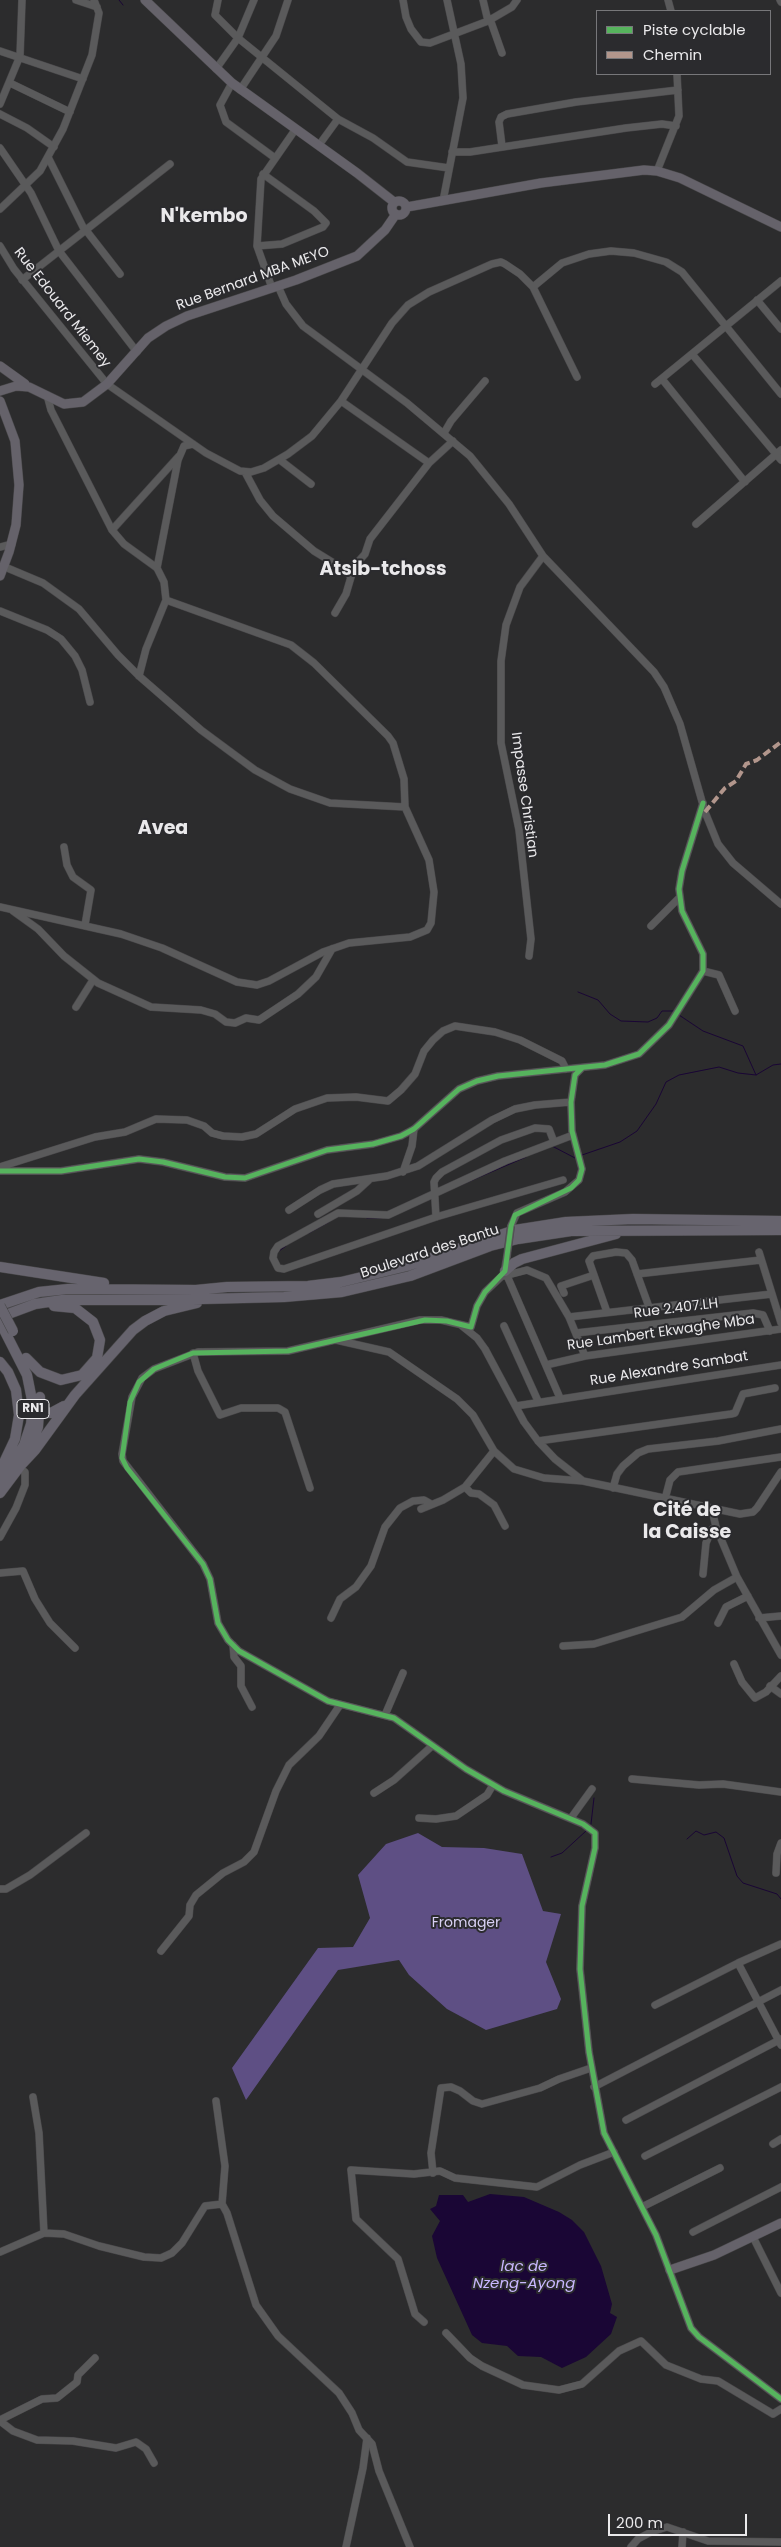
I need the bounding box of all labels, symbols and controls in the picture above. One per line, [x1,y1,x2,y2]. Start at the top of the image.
legend [596,10,771,75]
text: Piste cyclable [643,19,746,40]
text: Chemin [643,44,702,65]
district label: N'kembo [160,206,248,228]
street label: Rue Bernard MBA MEYO [174,243,332,315]
street label: Rue Edouard Miemey [10,245,114,371]
district label: Atsib-tchoss [319,559,447,581]
street label: Impasse Christian [507,731,541,859]
district label: Avea [138,818,188,840]
street label: Boulevard des Bantu [359,1222,501,1282]
street label: Rue 2.407.LH [633,1295,719,1323]
street label: Rue Lambert Ekwaghe Mba [566,1312,756,1354]
street label: Rue Alexandre Sambat [589,1348,749,1390]
road number: RN1 [17,1400,49,1418]
district label: Cité de la Caisse [643,1500,731,1544]
park label: Fromager [432,1915,500,1931]
water label: lac de Nzeng-Ayong [473,2258,575,2293]
scale bar [611,2504,750,2536]
text: 200 m [616,2512,663,2533]

